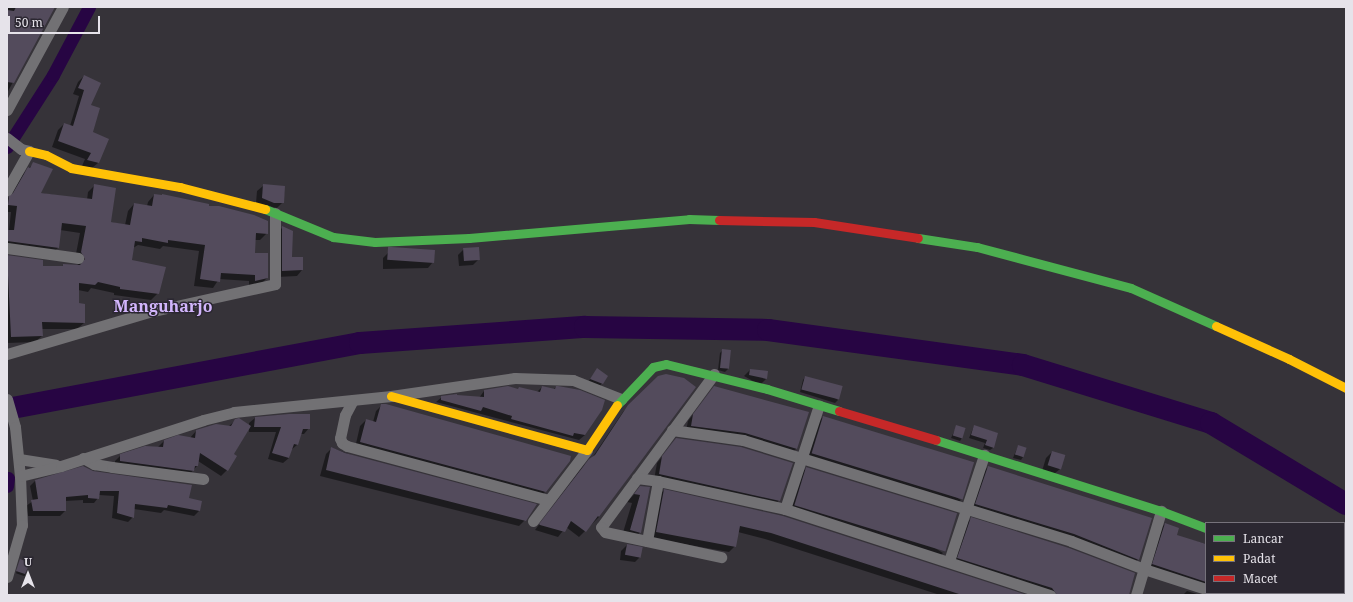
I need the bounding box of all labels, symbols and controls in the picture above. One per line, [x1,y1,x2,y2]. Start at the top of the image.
scale bar [10,8,102,34]
text: 50 m [15,14,43,31]
district label: Manguharjo [113,296,213,316]
legend [1205,522,1345,594]
text: Lancar [1243,530,1283,547]
text: Padat [1243,550,1275,567]
north arrow [8,554,48,594]
text: U [24,554,32,569]
text: Macet [1243,570,1278,587]

